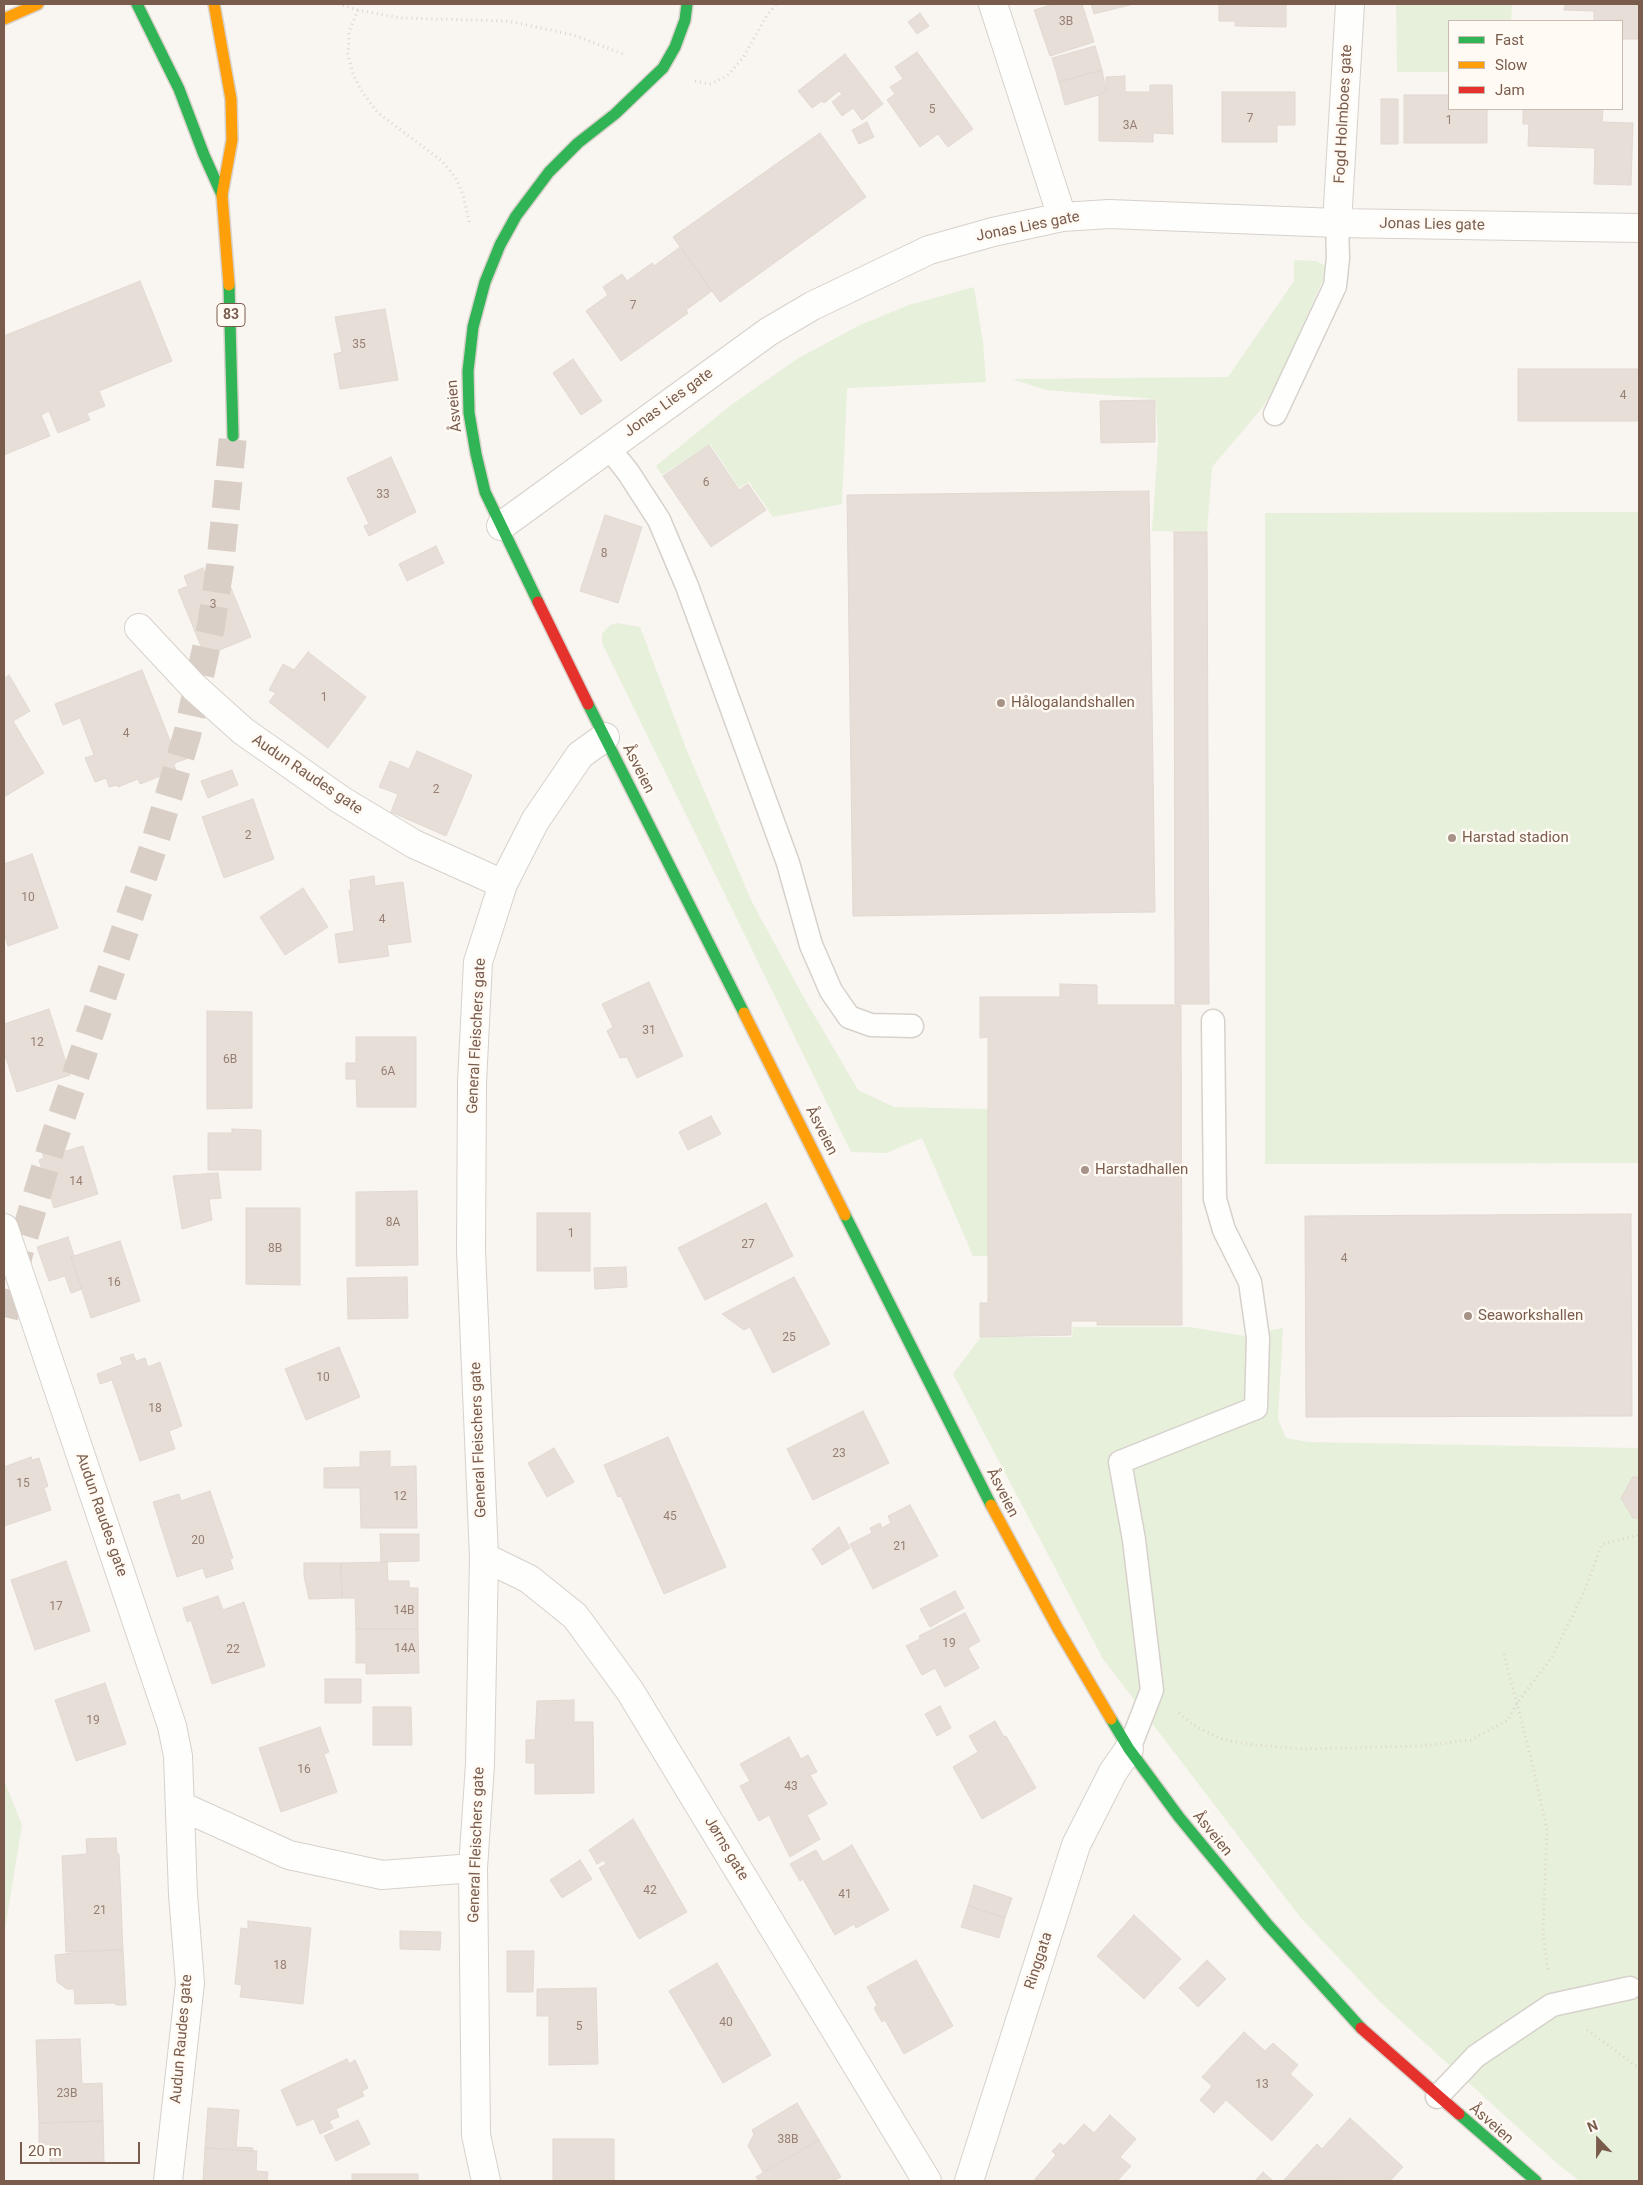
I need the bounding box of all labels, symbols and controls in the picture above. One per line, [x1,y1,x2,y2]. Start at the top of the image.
house number: 3B [1059,15,1073,29]
legend [1448,20,1623,110]
text: Fast [1495,31,1524,49]
street label: Fogd Holmboes gate [1331,44,1357,184]
text: Slow [1495,56,1527,74]
text: Jam [1495,81,1525,99]
house number: 5 [929,103,935,117]
house number: 7 [1247,112,1253,126]
house number: 1 [1446,114,1452,128]
house number: 3A [1123,119,1137,133]
street label: Jonas Lies gate [975,208,1081,246]
street label: Jonas Lies gate [1379,215,1485,235]
house number: 7 [630,299,636,313]
road number: 83 [217,304,245,326]
house number: 35 [352,338,366,352]
street label: Jonas Lies gate [621,365,717,441]
street label: Åsveien [444,379,466,433]
house number: 4 [1620,389,1626,403]
house number: 6 [703,476,709,490]
house number: 33 [376,488,390,502]
house number: 8 [601,547,607,561]
house number: 3 [210,598,216,612]
house number: 1 [321,691,327,705]
place label: Hålogalandshallen [1011,694,1135,712]
marker: Hålogalandshallen [995,697,1007,709]
house number: 4 [123,727,129,741]
street label: Audun Raudes gate [248,731,366,819]
street label: Åsveien [618,742,658,796]
house number: 2 [433,783,439,797]
house number: 2 [245,829,251,843]
place label: Harstad stadion [1462,829,1569,847]
marker: Harstad stadion [1446,832,1458,844]
house number: 10 [21,891,35,905]
house number: 4 [379,913,385,927]
street label: General Fleischers gate [464,958,490,1114]
house number: 31 [642,1024,656,1038]
house number: 12 [30,1036,44,1050]
house number: 6B [223,1053,237,1067]
house number: 6A [381,1065,395,1079]
street label: Åsveien [801,1104,841,1158]
place label: Harstadhallen [1095,1161,1188,1179]
marker: Harstadhallen [1079,1164,1091,1176]
house number: 14 [69,1175,83,1189]
house number: 8A [386,1216,400,1230]
house number: 1 [568,1227,574,1241]
house number: 27 [741,1238,755,1252]
house number: 8B [268,1242,282,1256]
house number: 4 [1341,1252,1347,1266]
house number: 16 [107,1276,121,1290]
place label: Seaworkshallen [1478,1307,1583,1325]
marker: Seaworkshallen [1462,1310,1474,1322]
house number: 25 [782,1331,796,1345]
street label: General Fleischers gate [467,1362,491,1518]
house number: 10 [316,1371,330,1385]
house number: 18 [148,1402,162,1416]
house number: 23 [832,1447,846,1461]
street label: Audun Raudes gate [71,1451,131,1579]
street label: Åsveien [982,1466,1022,1520]
house number: 15 [16,1477,30,1491]
house number: 12 [393,1490,407,1504]
house number: 45 [663,1510,677,1524]
house number: 20 [191,1534,205,1548]
house number: 21 [893,1540,907,1554]
house number: 17 [49,1600,63,1614]
house number: 14B [394,1604,414,1618]
house number: 19 [942,1637,956,1651]
house number: 14A [394,1642,416,1656]
house number: 22 [226,1643,240,1657]
house number: 19 [86,1714,100,1728]
house number: 16 [297,1763,311,1777]
street label: General Fleischers gate [465,1767,489,1923]
house number: 43 [784,1780,798,1794]
street label: Åsveien [1188,1808,1236,1860]
street label: Jørns gate [700,1814,752,1884]
house number: 42 [643,1884,657,1898]
house number: 41 [838,1888,852,1902]
house number: 21 [93,1904,107,1918]
street label: Ringgata [1021,1930,1057,1992]
house number: 18 [273,1959,287,1973]
street label: Audun Raudes gate [167,1974,197,2104]
house number: 40 [719,2016,733,2030]
house number: 5 [576,2020,582,2034]
house number: 13 [1255,2078,1269,2092]
house number: 23B [57,2087,77,2101]
street label: Åsveien [1465,2100,1517,2148]
north arrow [1573,2115,1623,2165]
text: N [1585,2117,1600,2135]
scale bar [22,2132,142,2164]
house number: 38B [778,2133,798,2147]
text: 20 m [28,2142,62,2160]

